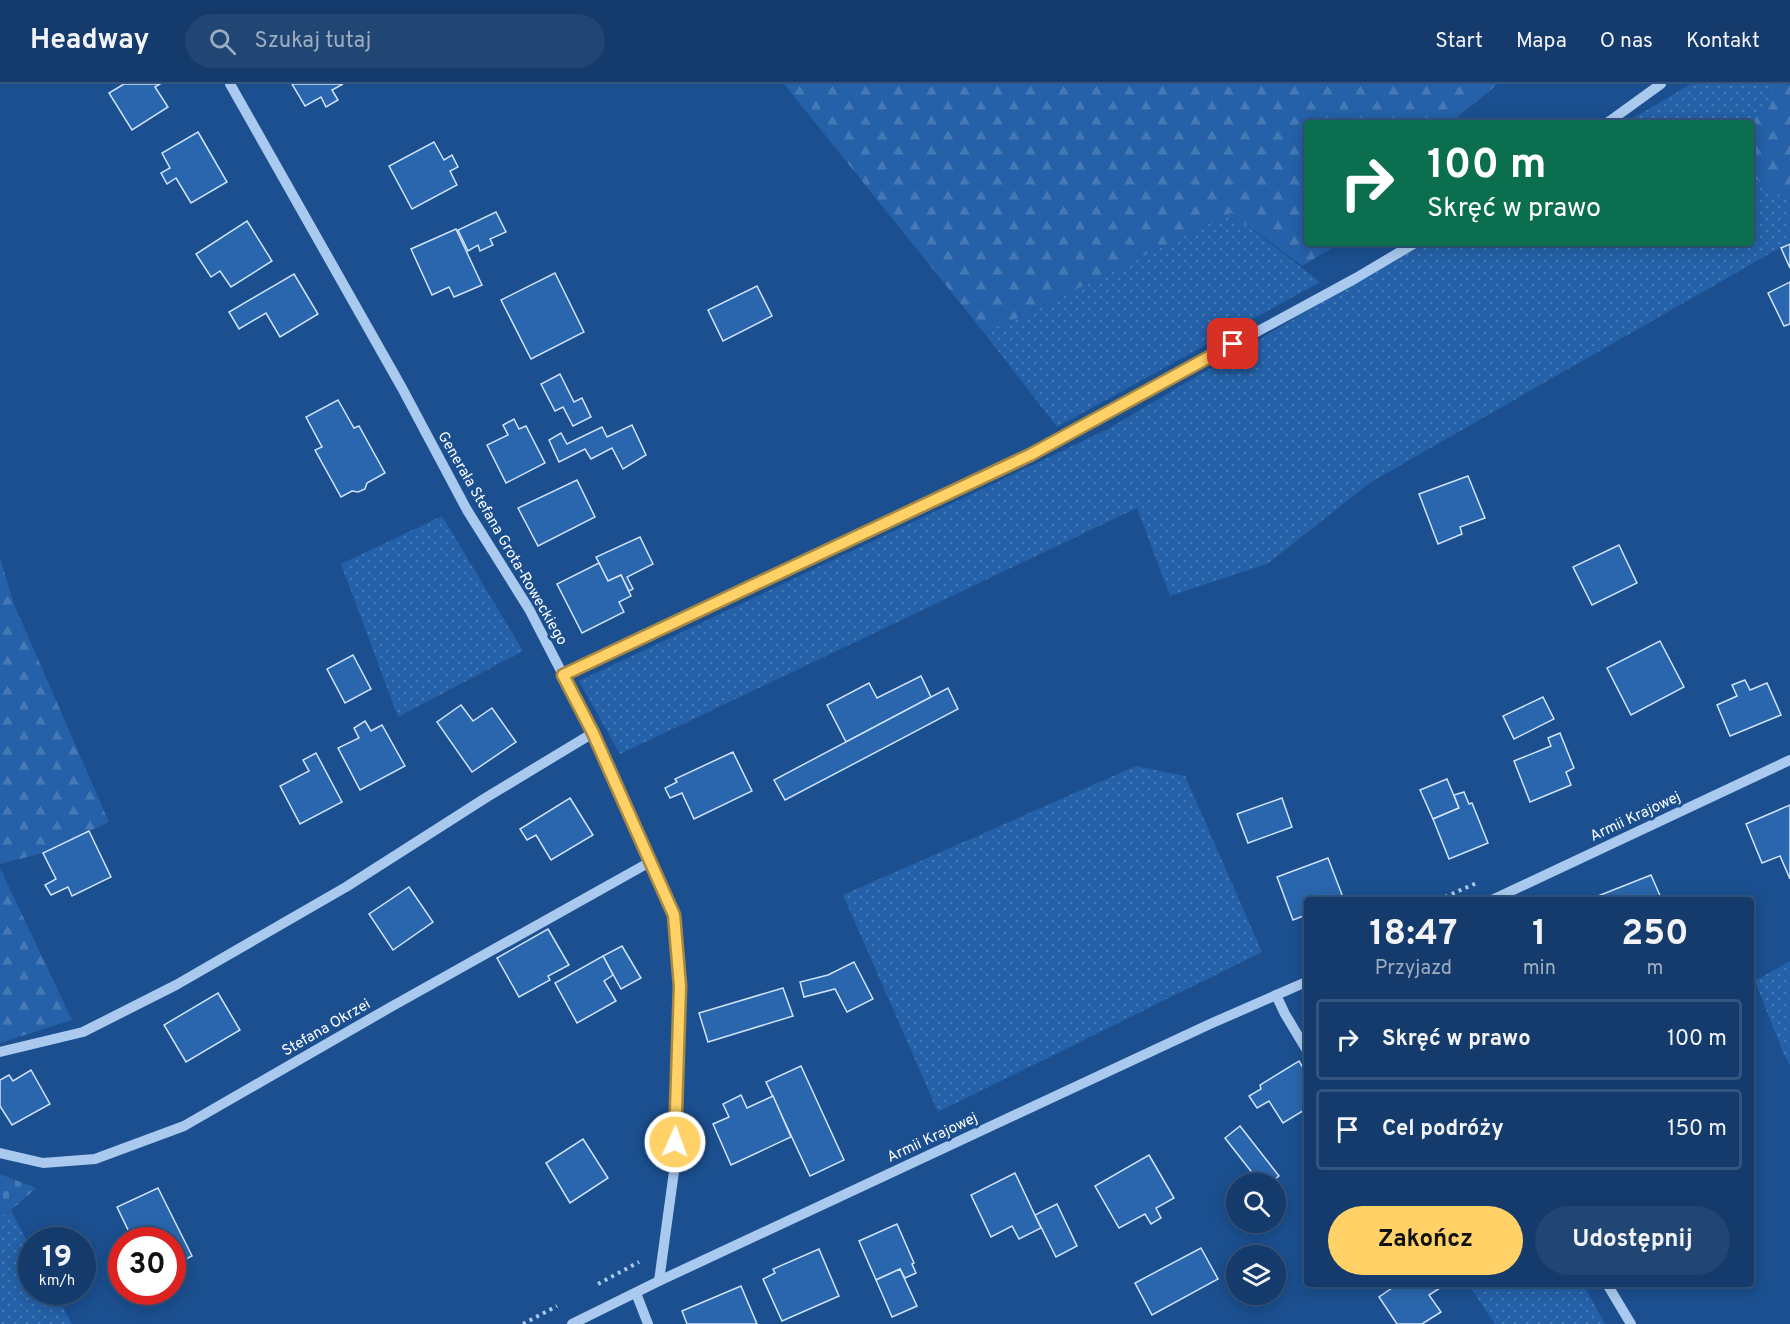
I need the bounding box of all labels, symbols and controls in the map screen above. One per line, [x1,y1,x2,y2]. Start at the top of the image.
search box [185,14,605,68]
text: Headway [30,23,149,59]
icon: search [206,25,239,58]
text: Szukaj tutaj [254,28,371,55]
text: Start [1435,28,1483,55]
text: Mapa [1516,28,1567,55]
text: O nas [1600,28,1653,55]
text: Kontakt [1686,28,1760,55]
text: 100 m [1427,140,1546,193]
icon: right [1328,144,1406,222]
text: Skręć w prawo [1427,192,1601,226]
pin [1207,318,1258,369]
icon: arrive [1216,327,1249,360]
street label: Generała Stefana Grota-Roweckiego [433,429,571,649]
street label: Armii Krajowej [1587,788,1684,847]
text: 18:47 [1369,912,1457,958]
text: 1 [1532,912,1547,958]
text: 250 [1621,912,1689,958]
text: Przyjazd [1375,956,1452,982]
text: min [1523,956,1556,982]
text: m [1646,956,1663,982]
street label: Stefana Okrzei [279,995,374,1061]
icon: right [1331,1023,1364,1056]
text: Skręć w prawo [1382,1026,1531,1053]
text: 100 m [1667,1026,1727,1053]
street label: Armii Krajowej [884,1109,981,1168]
position arrow [643,1110,707,1174]
icon: arrive [1331,1113,1364,1146]
text: Cel podróży [1382,1116,1504,1143]
text: 150 m [1667,1116,1727,1143]
map controls [1226,1173,1286,1305]
button: search [1226,1173,1286,1233]
button: Zakończ [1328,1206,1523,1275]
button: Udostępnij [1535,1206,1730,1275]
speed limit sign: 30 [108,1227,186,1305]
text: 19 [42,1240,72,1277]
button: layers [1226,1245,1286,1305]
text: km/h [39,1272,75,1291]

